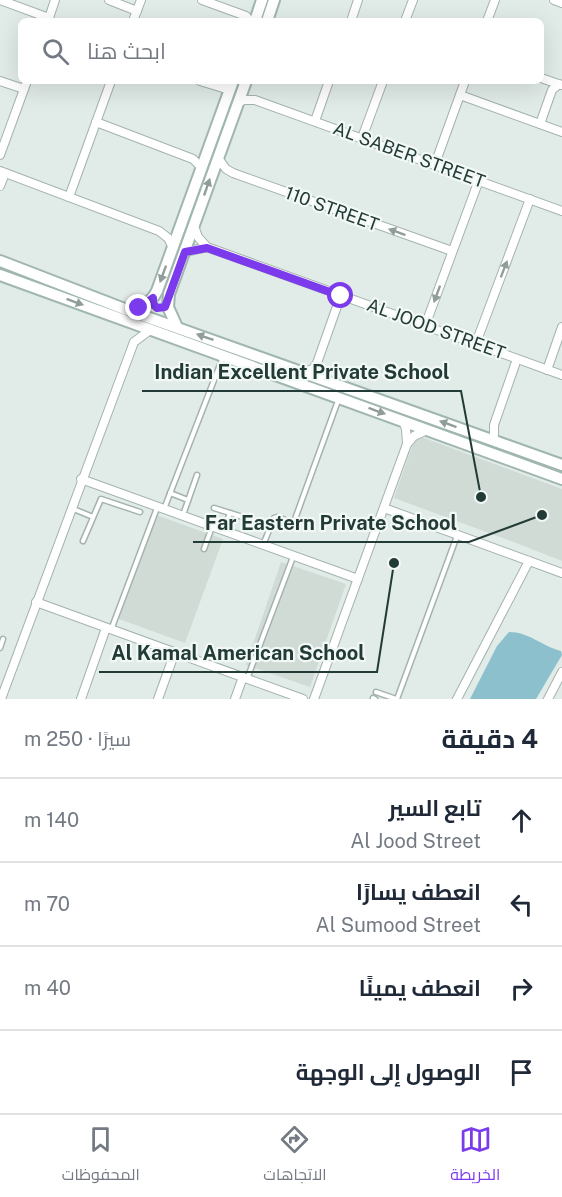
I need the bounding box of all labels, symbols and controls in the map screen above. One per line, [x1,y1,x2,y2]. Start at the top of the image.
search box [18,18,544,84]
icon: search [39,35,72,68]
text: ابحث هنا [87,38,166,64]
street label: AL SABER STREET [330,117,488,192]
one-way arrow [203,178,213,196]
street label: 110 STREET [282,182,382,235]
one-way arrow [388,226,406,236]
one-way arrow [500,260,509,278]
one-way arrow [158,265,168,283]
route start [327,282,353,308]
one-way arrow [431,285,441,303]
route end [125,294,151,320]
street label: AL JOOD STREET [364,294,509,363]
one-way arrow [66,298,84,308]
one-way arrow [196,331,214,341]
callout: Indian Excellent Private School [142,353,461,391]
text: Indian Excellent Private School [154,360,450,384]
one-way arrow [368,406,386,416]
one-way arrow [439,419,457,429]
callout: Far Eastern Private School [193,504,469,542]
text: Far Eastern Private School [205,511,457,535]
callout: Al Kamal American School [99,634,377,672]
text: Al Kamal American School [111,641,365,665]
text: 4 دقيقة [442,723,538,754]
text: سيرًا · 250 m [24,727,131,751]
text: تابع السير [389,795,481,821]
icon: ahead [505,804,538,837]
text: 140 m [24,808,79,832]
text: Al Jood Street [350,829,481,853]
text: انعطف يسارًا [356,879,481,905]
icon: left [505,888,538,921]
text: 70 m [24,892,70,916]
text: Al Sumood Street [316,913,481,937]
icon: right [505,972,538,1005]
text: انعطف يمينًا [359,975,481,1001]
text: 40 m [24,976,71,1000]
icon: arrive [505,1056,538,1089]
text: الوصول إلى الوجهة [296,1059,481,1085]
tab: المحفوظات [62,1123,140,1189]
tab: الاتجاهات [263,1123,327,1189]
tab: الخريطة [450,1123,500,1189]

